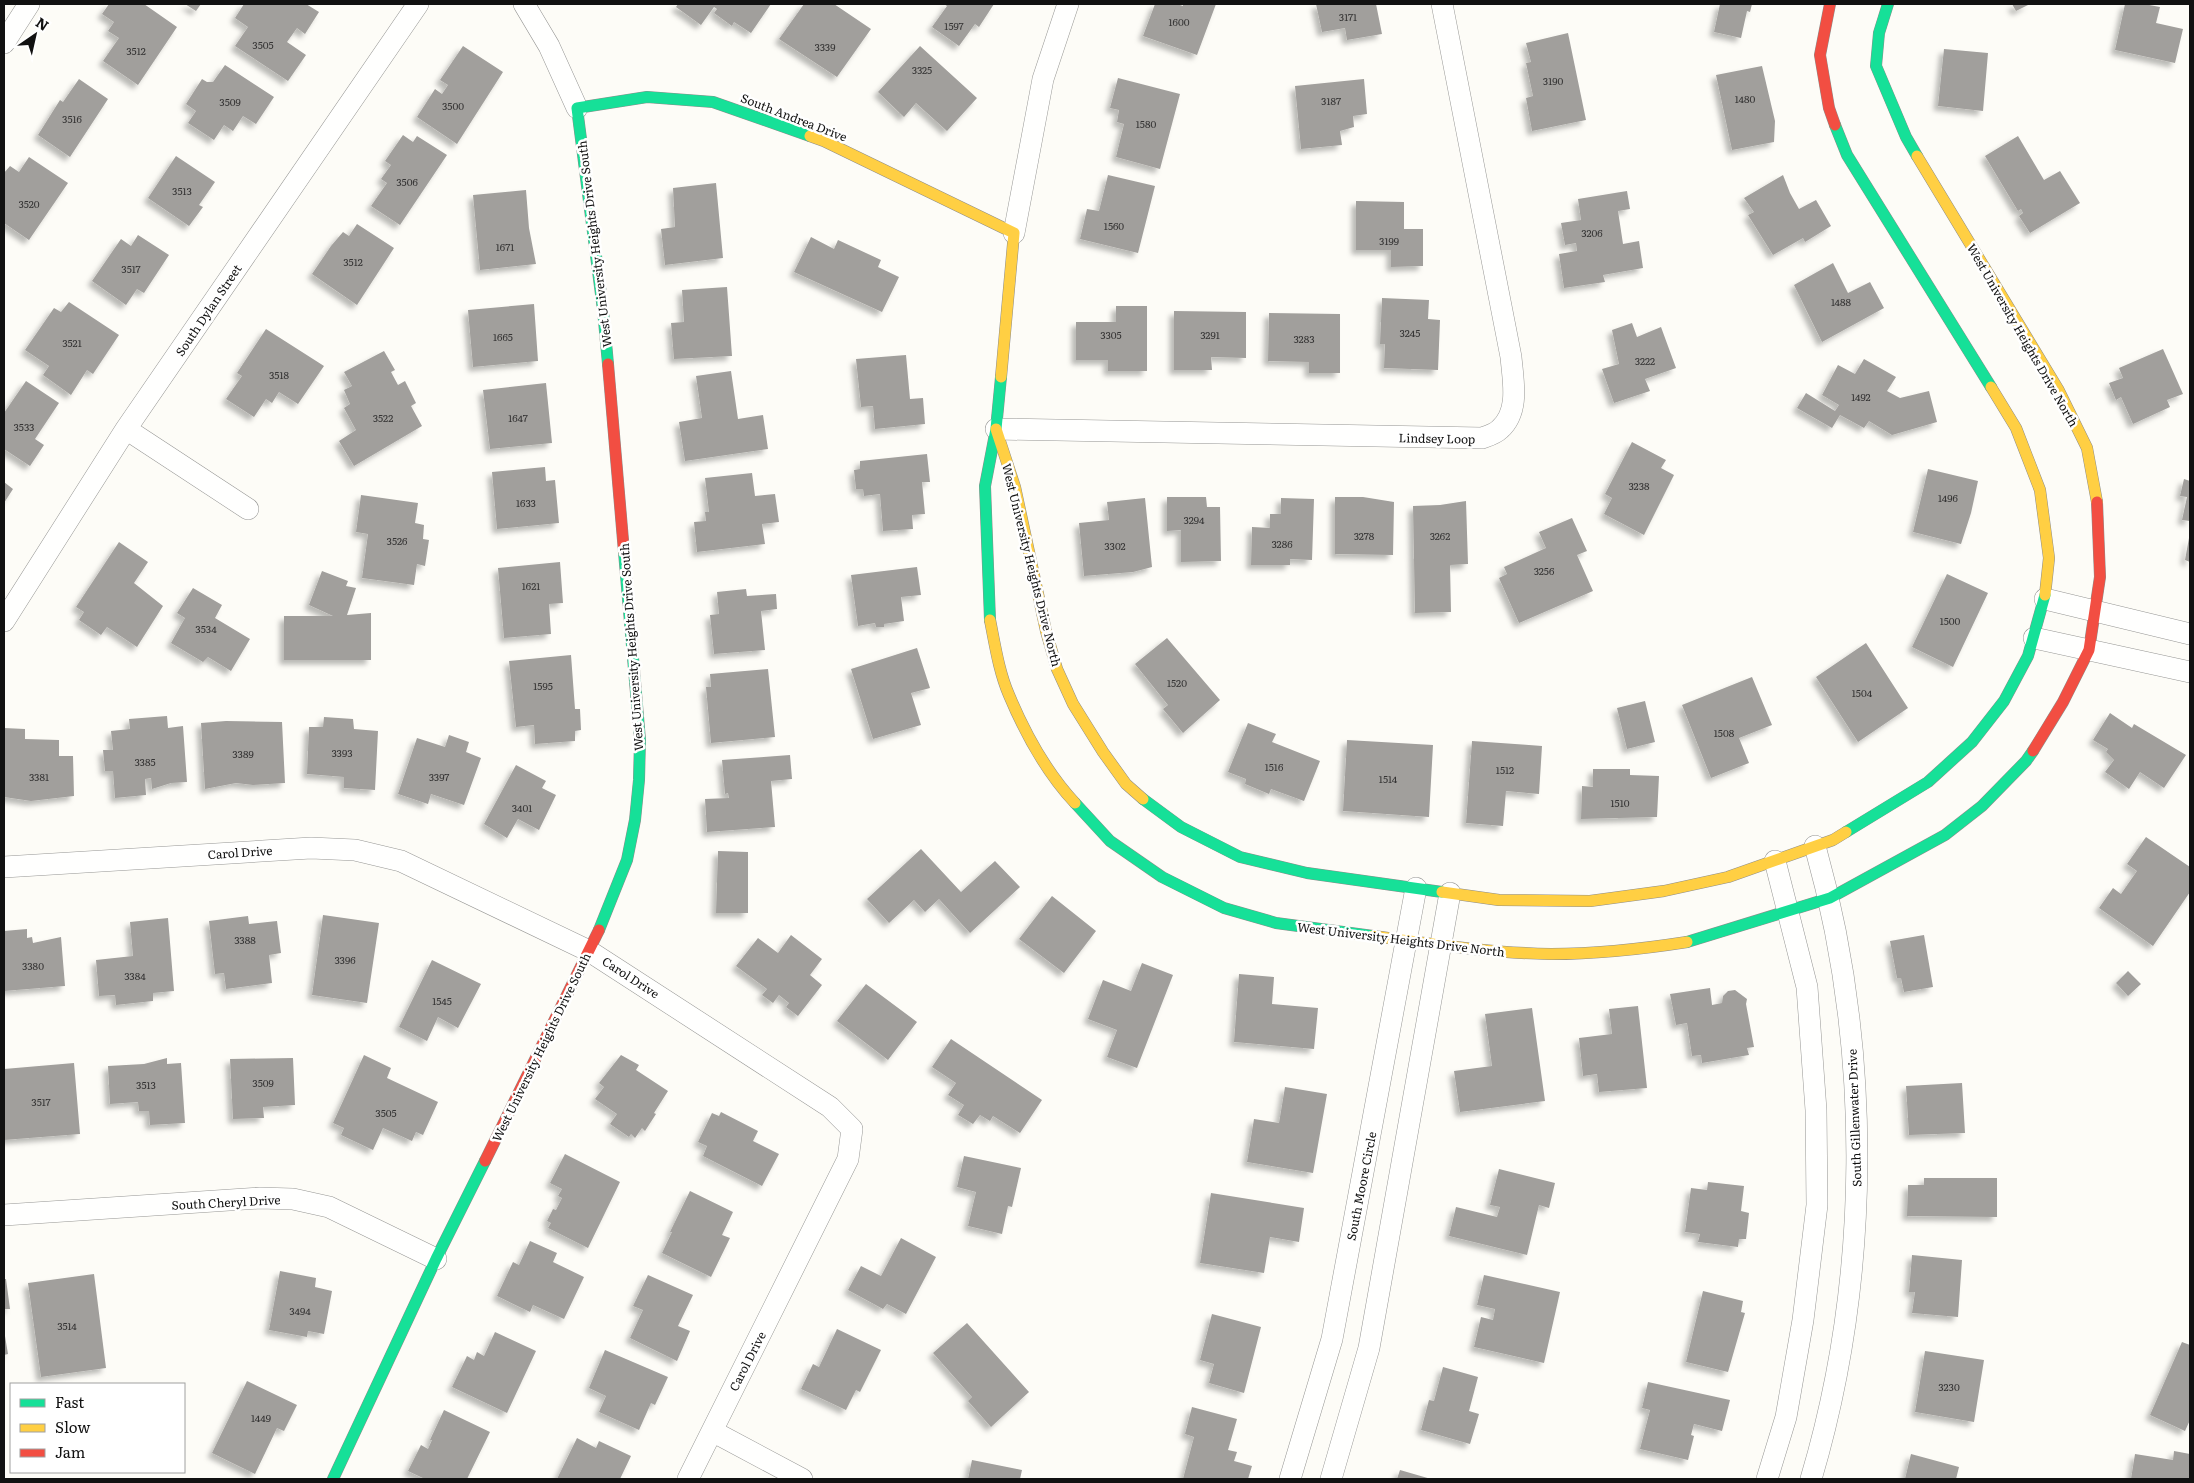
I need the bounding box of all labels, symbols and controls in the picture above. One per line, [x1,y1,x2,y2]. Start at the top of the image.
house number: 3171 [1339,9,1357,24]
north arrow [10,10,60,60]
text: N [32,12,53,35]
house number: 1600 [1169,14,1190,29]
house number: 1597 [944,18,964,33]
house number: 3505 [252,37,274,52]
house number: 3339 [815,39,835,54]
house number: 3512 [126,43,146,58]
house number: 3325 [912,62,932,77]
house number: 3190 [1543,73,1563,88]
street label: South Andrea Drive [738,88,850,146]
house number: 1480 [1735,91,1755,106]
house number: 3187 [1321,93,1341,108]
house number: 3509 [219,94,241,109]
house number: 3500 [442,98,464,113]
house number: 3516 [62,111,83,126]
house number: 1580 [1136,116,1156,131]
street label: West University Heights Drive South [572,139,616,348]
house number: 3506 [396,174,418,189]
house number: 3513 [172,183,192,198]
house number: 3520 [18,196,40,211]
house number: 1560 [1104,218,1124,233]
house number: 3206 [1581,225,1603,240]
house number: 3199 [1379,233,1399,248]
house number: 1671 [496,239,514,254]
street label: West University Heights Drive North [1963,240,2083,430]
house number: 3512 [343,254,363,269]
street label: South Dylan Street [171,260,246,359]
house number: 3517 [121,261,141,276]
house number: 1488 [1831,294,1852,309]
house number: 3245 [1400,325,1420,340]
house number: 3305 [1100,327,1122,342]
house number: 3291 [1200,327,1220,342]
house number: 1665 [493,329,513,344]
house number: 3283 [1293,331,1315,346]
house number: 3521 [62,335,82,350]
house number: 3222 [1635,353,1655,368]
house number: 3518 [269,367,290,382]
house number: 1492 [1851,389,1871,404]
house number: 3522 [373,410,393,425]
house number: 1647 [508,410,528,425]
house number: 3533 [14,419,35,434]
street label: Lindsey Loop [1399,428,1475,448]
street label: West University Heights Drive North [998,461,1066,669]
house number: 3238 [1628,478,1650,493]
house number: 1496 [1938,490,1959,505]
house number: 1633 [516,495,536,510]
house number: 3294 [1184,512,1205,527]
house number: 3278 [1354,528,1375,543]
house number: 3262 [1430,528,1450,543]
house number: 3526 [387,533,408,548]
house number: 3286 [1271,536,1293,551]
house number: 3302 [1104,538,1126,553]
street label: West University Heights Drive South [615,542,647,752]
house number: 3256 [1534,563,1555,578]
house number: 1621 [522,578,540,593]
house number: 1500 [1940,613,1961,628]
house number: 3534 [195,621,217,636]
house number: 1520 [1167,675,1187,690]
house number: 1595 [533,678,553,693]
house number: 1504 [1852,685,1873,700]
house number: 1508 [1714,725,1735,740]
house number: 3393 [331,745,353,760]
house number: 3389 [232,746,254,761]
house number: 3385 [134,754,156,769]
house number: 1516 [1265,759,1284,774]
house number: 1512 [1496,762,1514,777]
house number: 3381 [29,769,49,784]
house number: 3397 [429,769,449,784]
house number: 1514 [1379,771,1398,786]
house number: 1510 [1611,795,1630,810]
house number: 3401 [512,800,532,815]
street label: Carol Drive [207,841,273,863]
street label: West University Heights Drive North [1296,917,1506,961]
house number: 3388 [234,932,256,947]
street label: West University Heights Drive South [487,949,595,1145]
house number: 3396 [334,952,356,967]
street label: Carol Drive [599,952,663,1002]
house number: 3380 [22,958,44,973]
house number: 3384 [124,968,146,983]
house number: 1545 [432,993,452,1008]
street label: South Gillenwater Drive [1843,1049,1865,1187]
house number: 3509 [252,1075,274,1090]
house number: 3513 [136,1077,156,1092]
house number: 3517 [31,1094,51,1109]
house number: 3505 [375,1105,397,1120]
street label: South Moore Circle [1342,1130,1380,1242]
street label: South Cheryl Drive [171,1190,281,1214]
house number: 3494 [289,1303,311,1318]
house number: 3514 [57,1318,77,1333]
street label: Carol Drive [724,1328,770,1394]
house number: 3230 [1938,1379,1960,1394]
legend [10,1383,185,1473]
text: Fast [55,1390,84,1413]
house number: 1449 [251,1410,271,1425]
text: Slow [55,1415,90,1438]
text: Jam [55,1440,86,1463]

